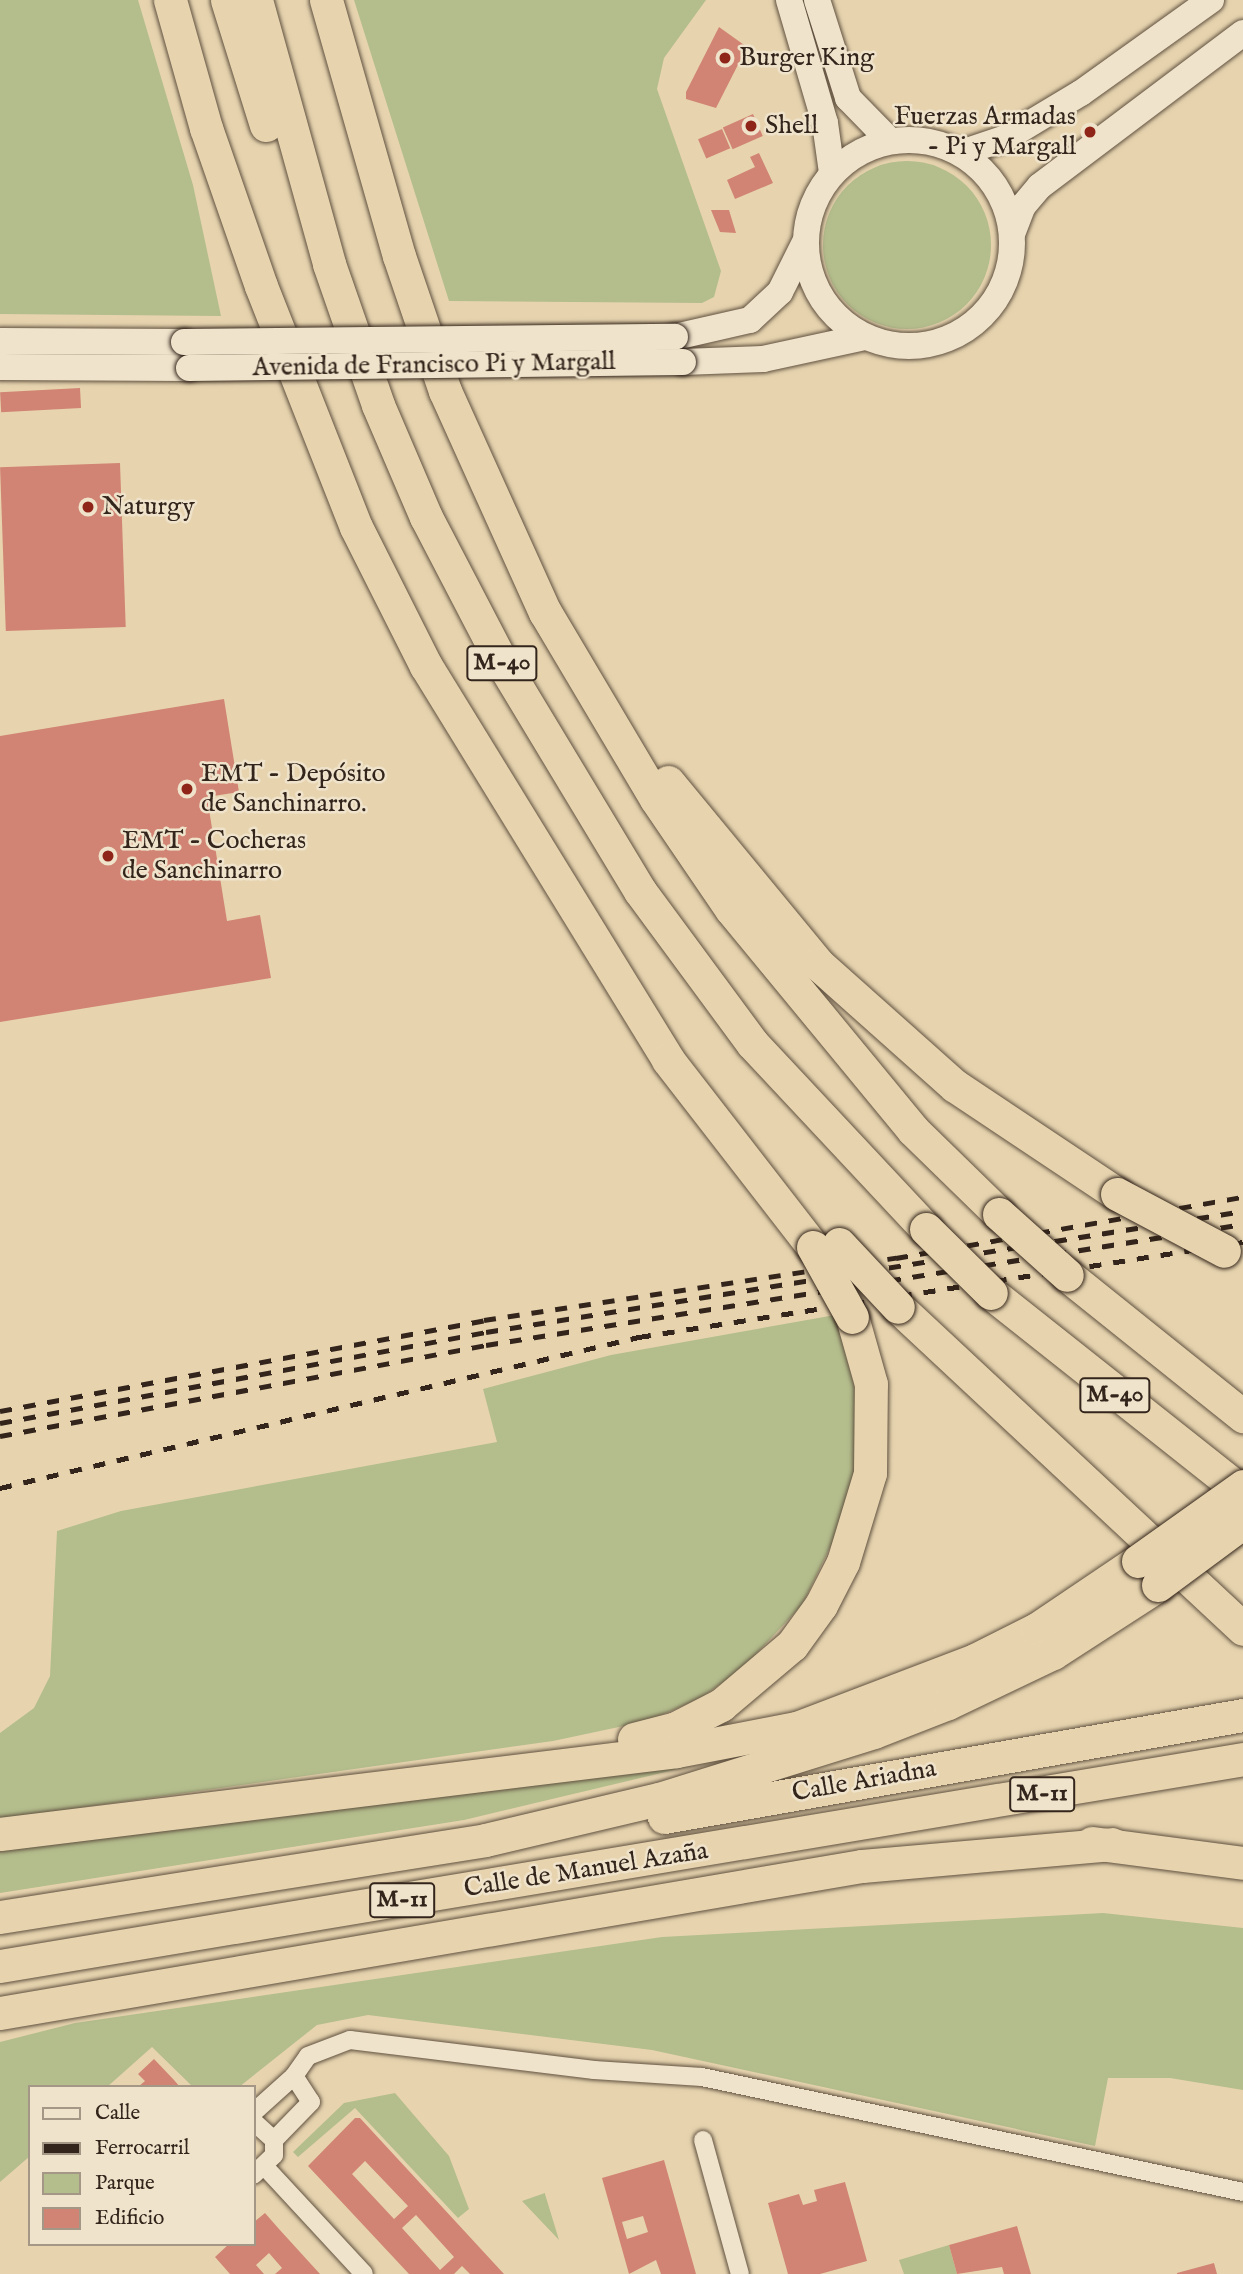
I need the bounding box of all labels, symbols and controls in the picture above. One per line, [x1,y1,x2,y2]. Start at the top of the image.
place label: Burger King [739,42,874,74]
marker: Burger King [717,50,733,66]
place label: Fuerzas Armadas - Pi y Margall [894,101,1076,162]
place label: Shell [765,110,818,142]
marker: Shell [743,118,759,134]
marker: Fuerzas Armadas - Pi y Margall [1082,124,1098,140]
street label: Avenida de Francisco Pi y Margall [252,346,616,384]
place label: Naturgy [102,491,195,523]
marker: Naturgy [80,499,96,515]
road number: M-40 [465,642,539,684]
place label: EMT - Depósito de Sanchinarro. [201,758,386,820]
marker: EMT - Depósito de Sanchinarro. [179,781,195,797]
place label: EMT - Cocheras de Sanchinarro [122,825,306,886]
marker: EMT - Cocheras de Sanchinarro [100,848,116,864]
road number: M-40 [1078,1374,1152,1415]
street label: Calle Ariadna [789,1753,939,1809]
road number: M-11 [1009,1774,1075,1814]
street label: Calle de Manuel Azaña [462,1835,710,1905]
road number: M-11 [369,1880,435,1921]
legend [28,2085,256,2246]
text: Calle [95,2100,140,2127]
text: Ferrocarril [95,2135,189,2162]
text: Parque [95,2170,155,2197]
text: Edificio [95,2205,164,2232]

